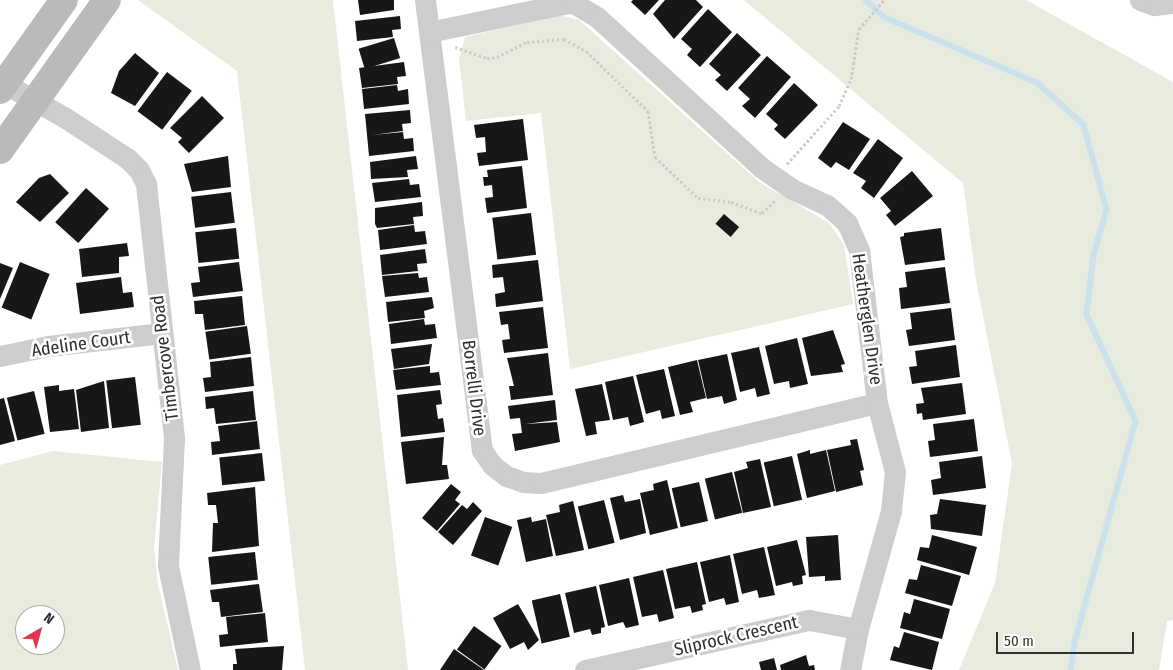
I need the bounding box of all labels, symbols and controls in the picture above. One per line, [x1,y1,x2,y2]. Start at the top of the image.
street label: Heatherglen Drive [847,252,887,386]
street label: Timbercove Road [147,294,183,422]
street label: Adeline Court [30,326,132,362]
street label: Borrelli Drive [457,339,491,437]
north arrow [15,605,65,655]
text: N [40,609,57,628]
street label: Sliprock Crescent [672,611,800,661]
scale bar [998,622,1136,654]
text: 50 m [1004,632,1034,650]

